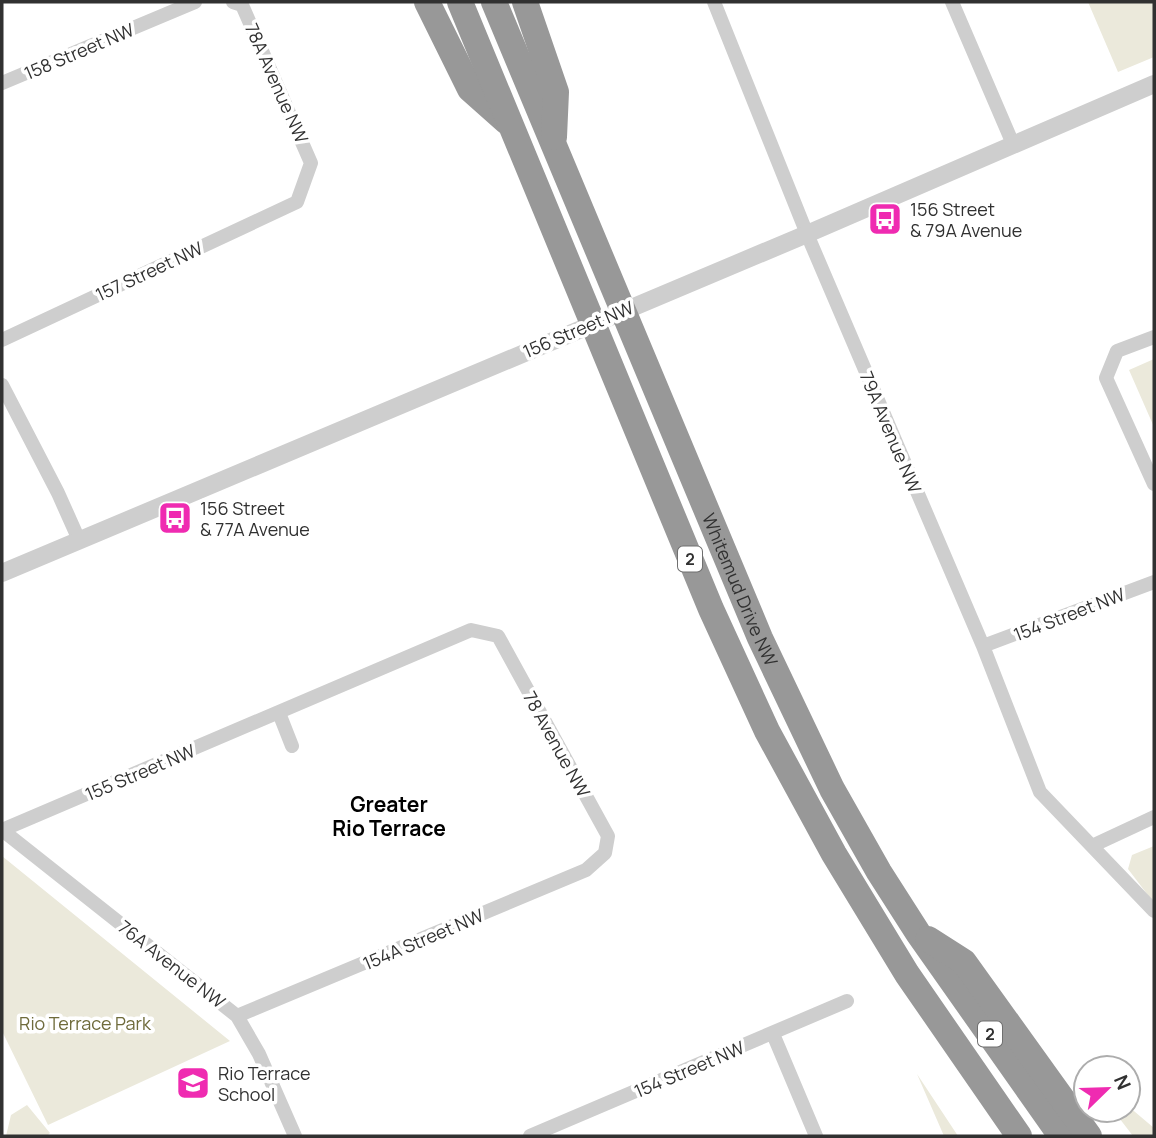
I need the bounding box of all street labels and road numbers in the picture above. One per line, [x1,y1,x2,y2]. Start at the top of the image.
street label: 158 Street NW [20,17,138,85]
street label: 78A Avenue NW [240,19,314,147]
street label: 157 Street NW [92,236,207,306]
street label: 156 Street NW [519,295,637,363]
street label: 79A Avenue NW [855,368,927,496]
street label: Whitemud Drive NW [697,509,784,670]
road number: 2 [678,546,702,572]
street label: 154 Street NW [1010,582,1128,646]
street label: 78 Avenue NW [518,687,596,801]
street label: 155 Street NW [81,738,199,806]
street label: 154A Street NW [359,903,487,975]
street label: 76A Avenue NW [114,915,231,1013]
road number: 2 [978,1022,1002,1046]
street label: 154 Street NW [630,1035,748,1103]

